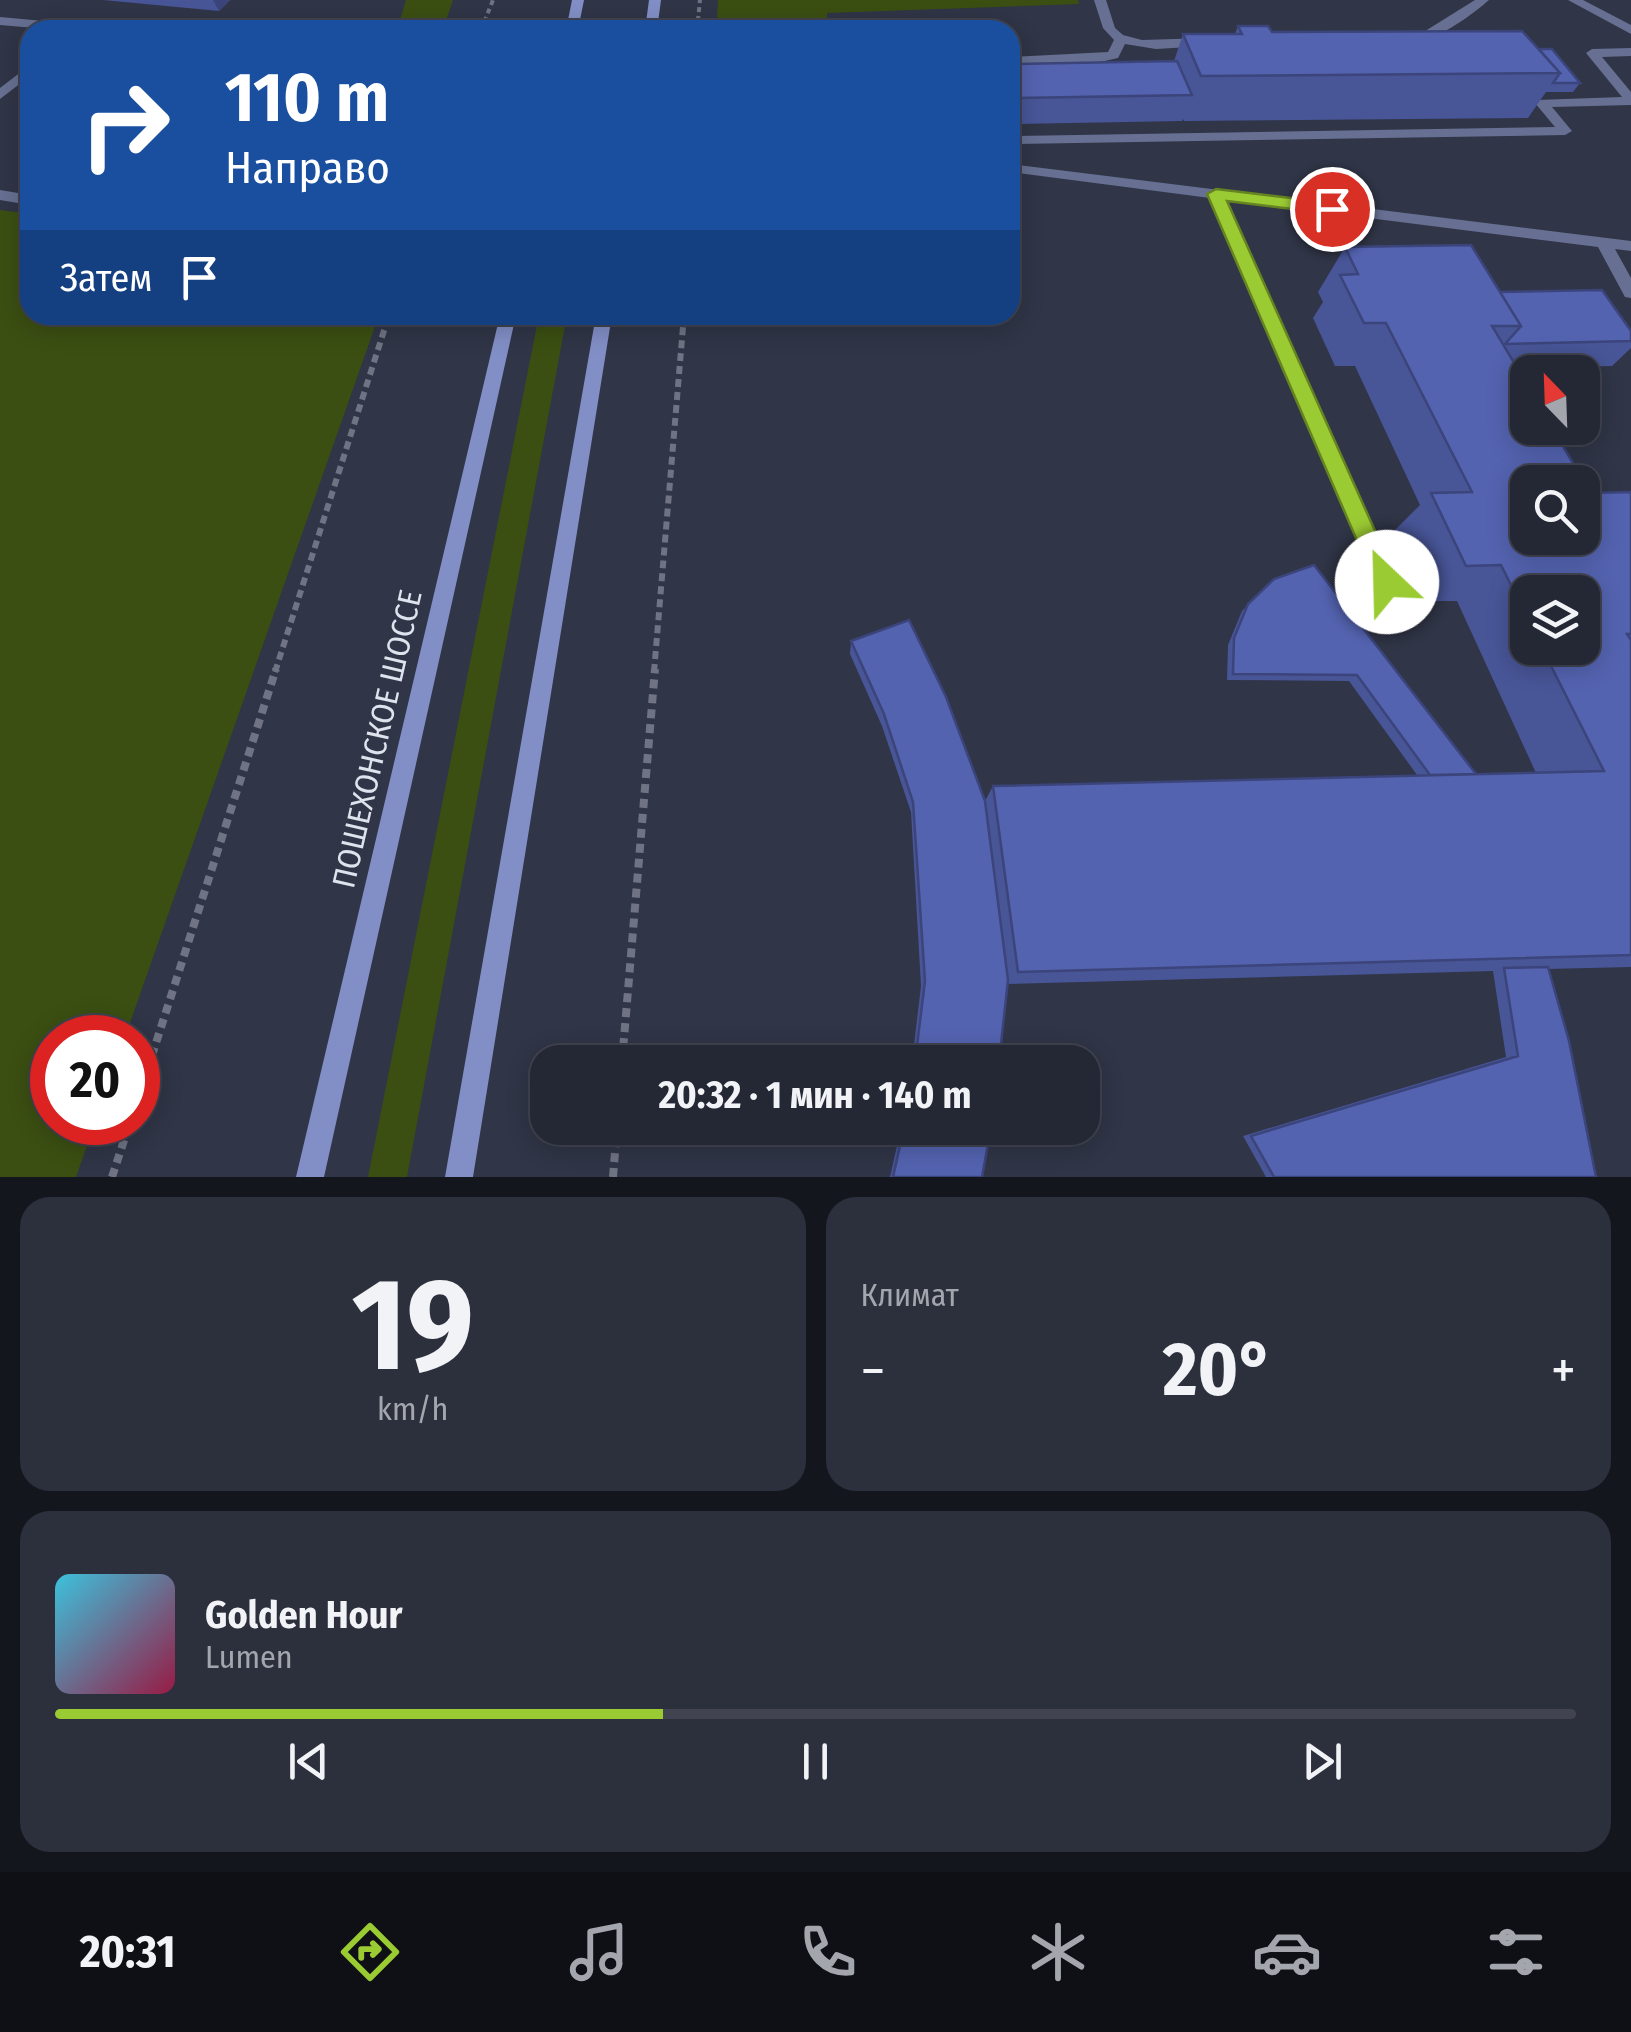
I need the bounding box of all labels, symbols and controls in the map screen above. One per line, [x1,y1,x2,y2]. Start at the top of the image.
text: 110 m [225,56,389,140]
icon: right [60,60,190,190]
text: Направо [225,141,390,195]
pin [1290,167,1375,252]
icon: arrive [1305,182,1360,237]
icon: arrive [172,250,227,305]
text: Затем [60,255,152,301]
north arrow [1510,355,1600,445]
map controls [1510,355,1600,665]
button: search [1510,465,1600,555]
position arrow [1335,530,1439,634]
button: layers [1510,575,1600,665]
street label: ПОШЕХОНСКОЕ ШОССЕ [324,586,430,892]
speed limit sign: 20 [30,1015,160,1145]
text: 20:32 · 1 мин · 140 m [658,1072,972,1118]
text: 19 [352,1247,474,1403]
text: Климат [861,1276,959,1314]
text: 20° [1163,1325,1274,1415]
text: − [861,1338,885,1404]
text: + [1551,1338,1576,1404]
text: km/h [377,1390,448,1428]
text: Golden Hour [205,1592,403,1638]
text: Lumen [205,1638,293,1676]
icon: previous [281,1734,336,1789]
icon: pause [788,1734,843,1789]
icon: next [1295,1734,1350,1789]
icon: directions [335,1917,405,1987]
icon: music [564,1917,634,1987]
icon: phone [793,1917,863,1987]
icon: climate [1023,1917,1093,1987]
icon: car [1252,1917,1322,1987]
icon: filters [1481,1917,1551,1987]
text: 20:31 [80,1925,176,1979]

